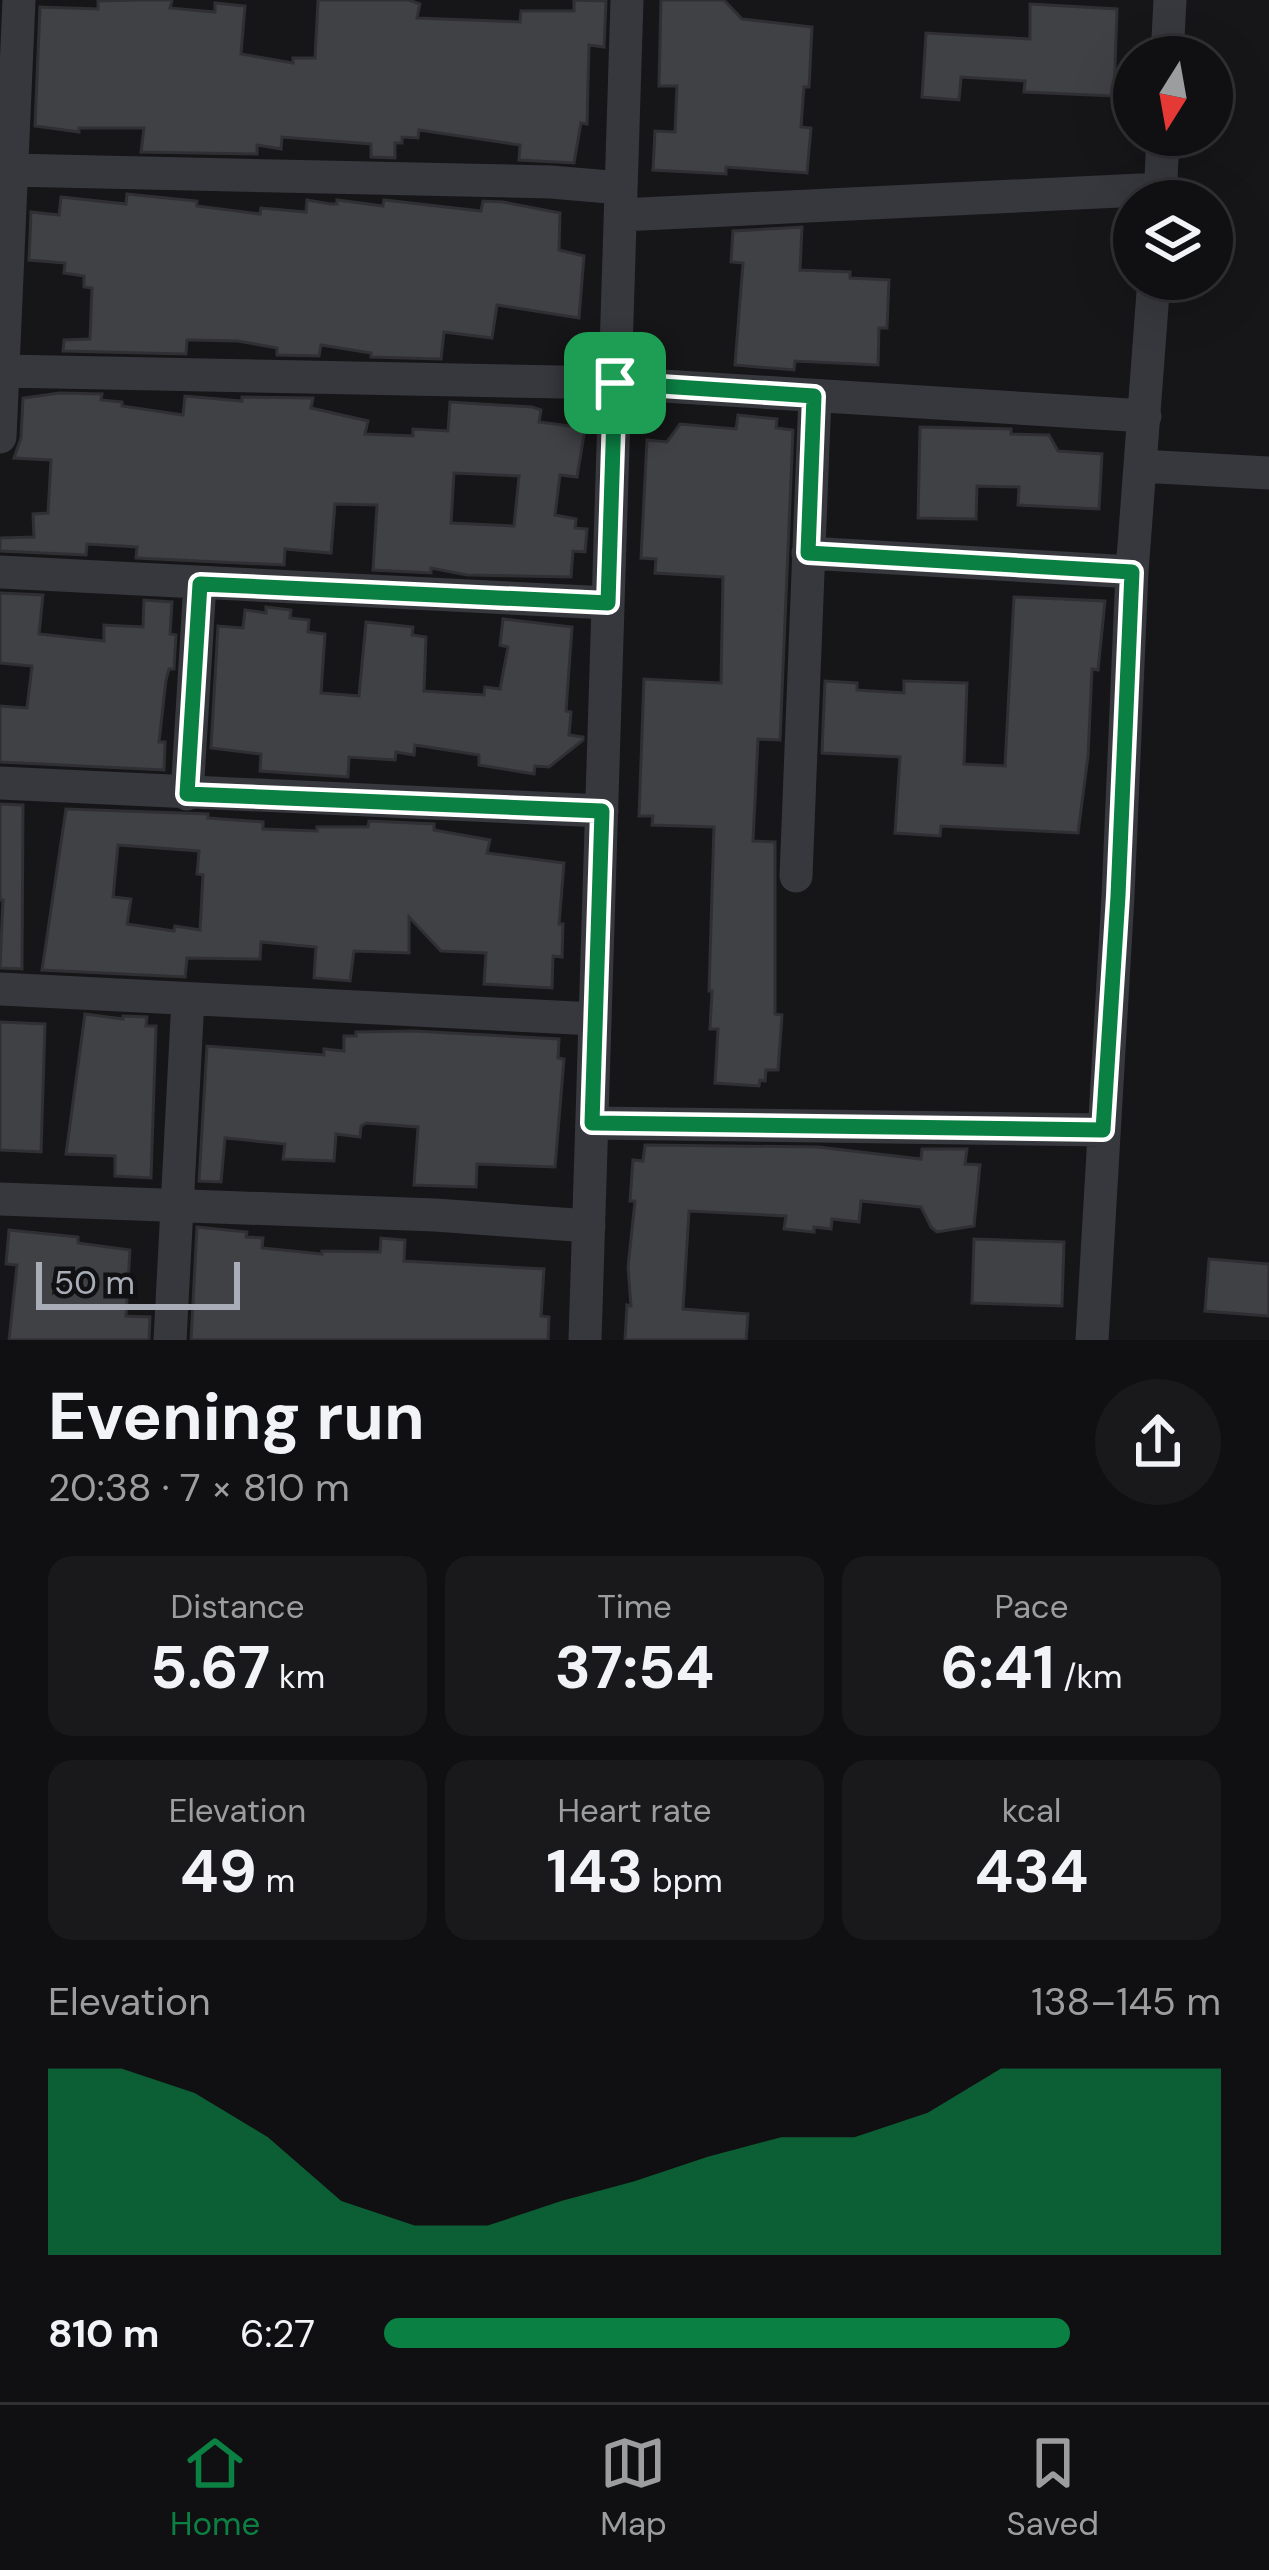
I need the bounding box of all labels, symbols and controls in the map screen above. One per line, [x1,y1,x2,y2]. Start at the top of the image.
north arrow [1113,36,1233,156]
map controls [1113,36,1233,300]
button: layers [1113,180,1233,300]
pin [564,332,666,434]
icon: arrive [582,350,648,416]
scale bar [36,1256,240,1309]
text: 50 m [54,1261,135,1304]
text: Evening run [48,1374,425,1459]
button: share [1095,1379,1221,1505]
text: 20:38 · 7 × 810 m [48,1462,350,1513]
text: Distance [171,1585,304,1628]
text: Time [597,1585,672,1628]
text: Pace [995,1585,1068,1628]
text: 5.67 [150,1628,270,1707]
text: 37:54 [555,1628,714,1707]
text: 6:41 [941,1628,1055,1707]
text: km [270,1655,325,1698]
text: /km [1055,1655,1122,1698]
text: Elevation [169,1789,306,1832]
text: Heart rate [557,1789,712,1832]
text: kcal [1002,1789,1061,1832]
text: 49 [180,1832,257,1911]
text: 143 [546,1832,643,1911]
text: 434 [974,1832,1089,1911]
text: m [257,1859,295,1902]
text: bpm [643,1859,723,1902]
text: Elevation [48,1976,211,2027]
text: 138–145 m [1031,1976,1221,2027]
text: 810 m [48,2308,159,2359]
text: 6:27 [240,2308,315,2359]
tab: Home [170,2430,260,2545]
tab: Map [600,2430,667,2545]
tab: Saved [1007,2430,1099,2545]

